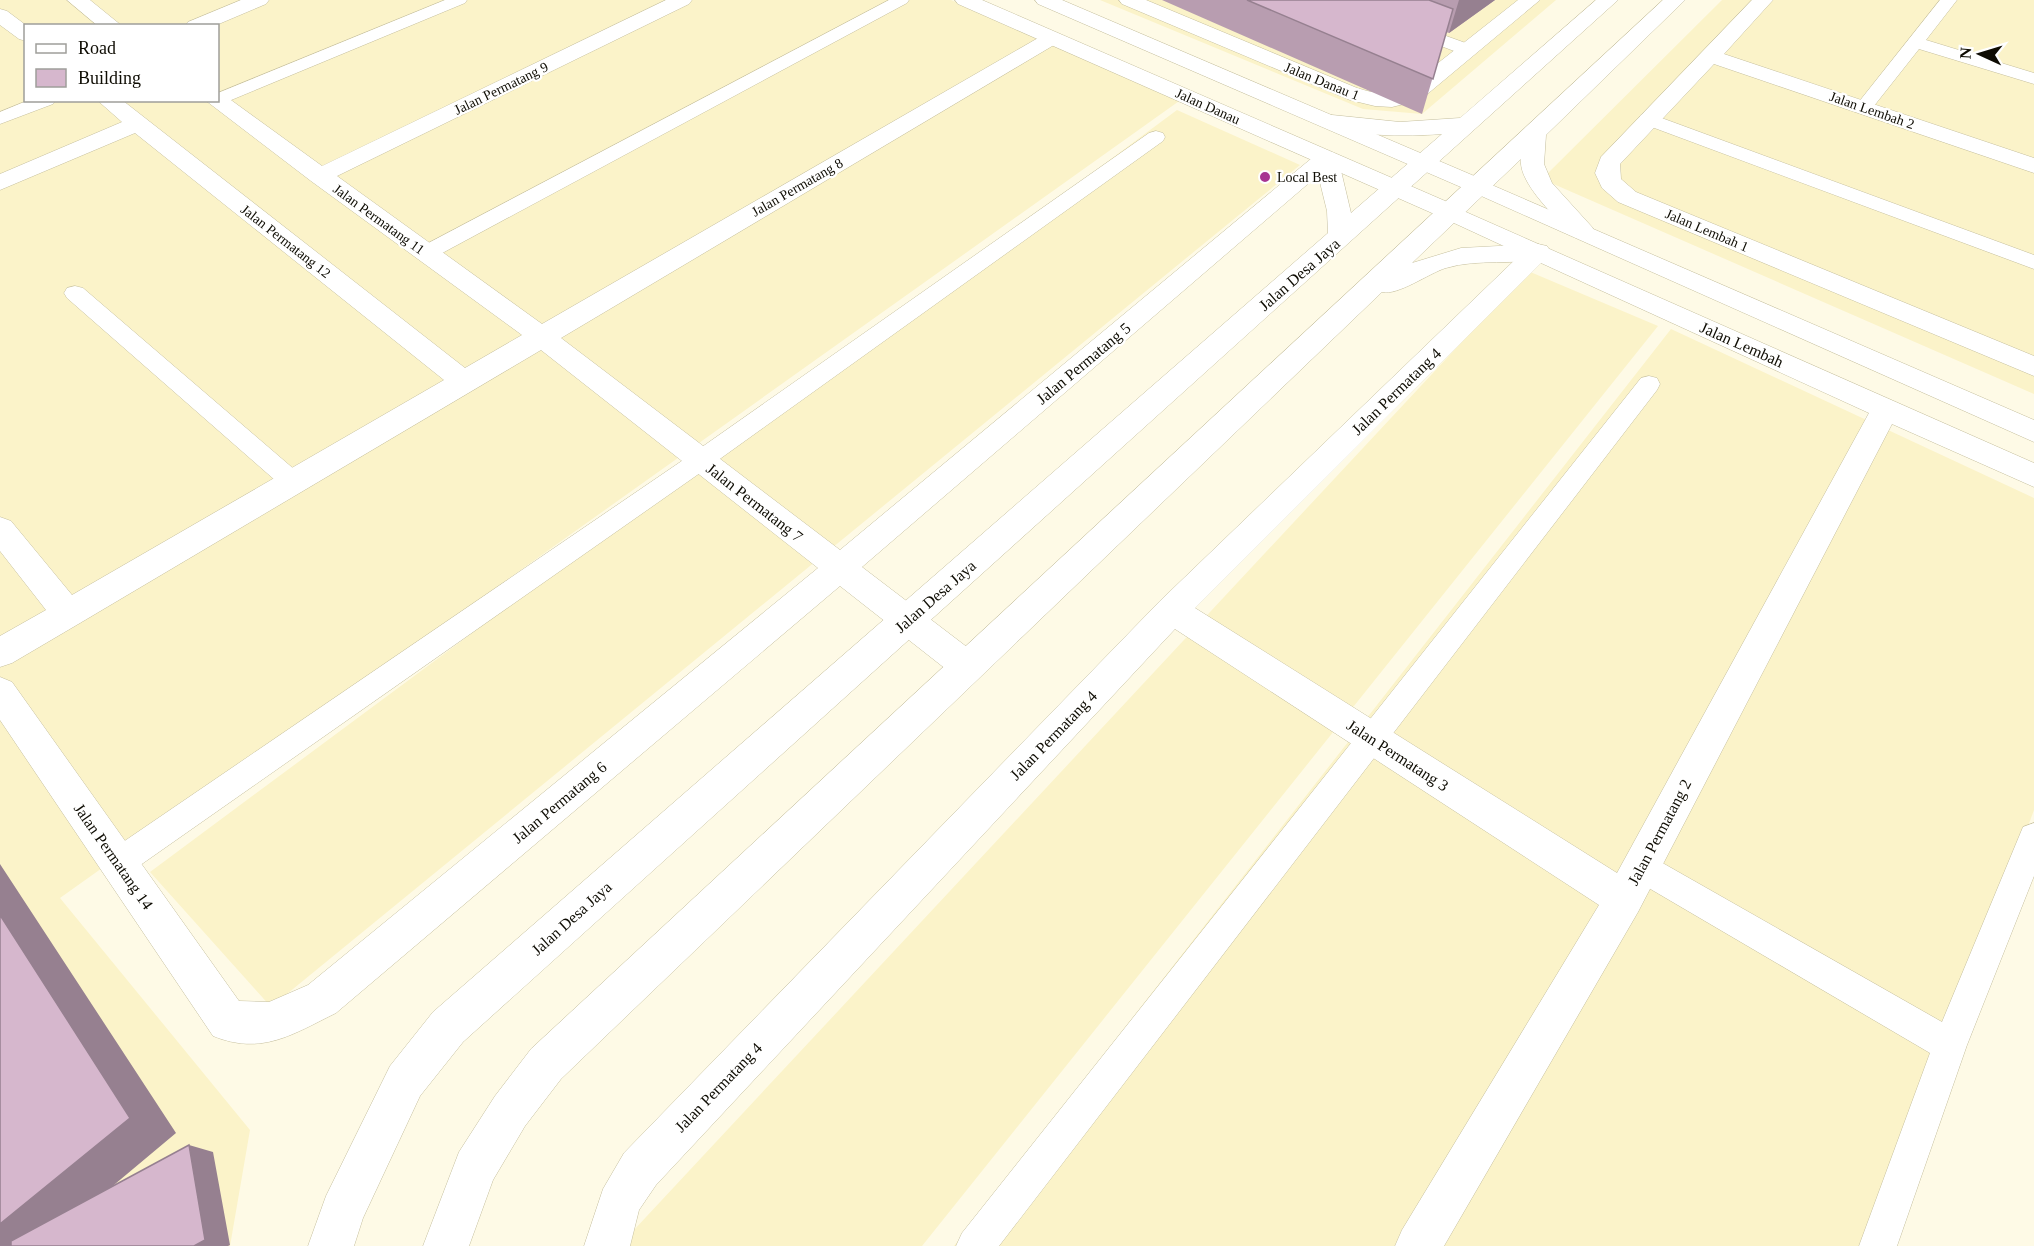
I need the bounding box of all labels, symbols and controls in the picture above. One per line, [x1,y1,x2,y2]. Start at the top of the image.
legend [24,24,219,102]
north arrow [1950,24,2010,84]
text: Road [78,38,116,58]
text: N [1957,46,1974,59]
street label: Jalan Permatang 9 [452,59,551,118]
street label: Jalan Danau 1 [1282,60,1361,103]
text: Building [78,68,141,88]
street label: Jalan Danau [1173,86,1242,127]
street label: Jalan Lembah 2 [1827,89,1916,132]
street label: Jalan Permatang 8 [749,155,845,220]
marker: Local Best [1258,170,1272,184]
place label: Local Best [1277,170,1337,185]
street label: Jalan Permatang 11 [330,181,427,258]
street label: Jalan Permatang 12 [238,202,334,281]
street label: Jalan Lembah 1 [1663,206,1751,255]
street label: Jalan Desa Jaya [1256,235,1344,315]
street label: Jalan Permatang 5 [1033,319,1134,408]
street label: Jalan Lembah [1698,319,1786,370]
street label: Jalan Permatang 4 [1348,345,1445,439]
street label: Jalan Permatang 7 [703,460,806,546]
street label: Jalan Desa Jaya [892,557,980,637]
street label: Jalan Permatang 4 [1007,687,1101,784]
street label: Jalan Permatang 3 [1343,716,1452,795]
street label: Jalan Permatang 6 [509,758,610,847]
street label: Jalan Permatang 2 [1624,776,1695,888]
street label: Jalan Permatang 14 [70,800,156,913]
street label: Jalan Desa Jaya [528,878,615,959]
street label: Jalan Permatang 4 [672,1039,766,1136]

